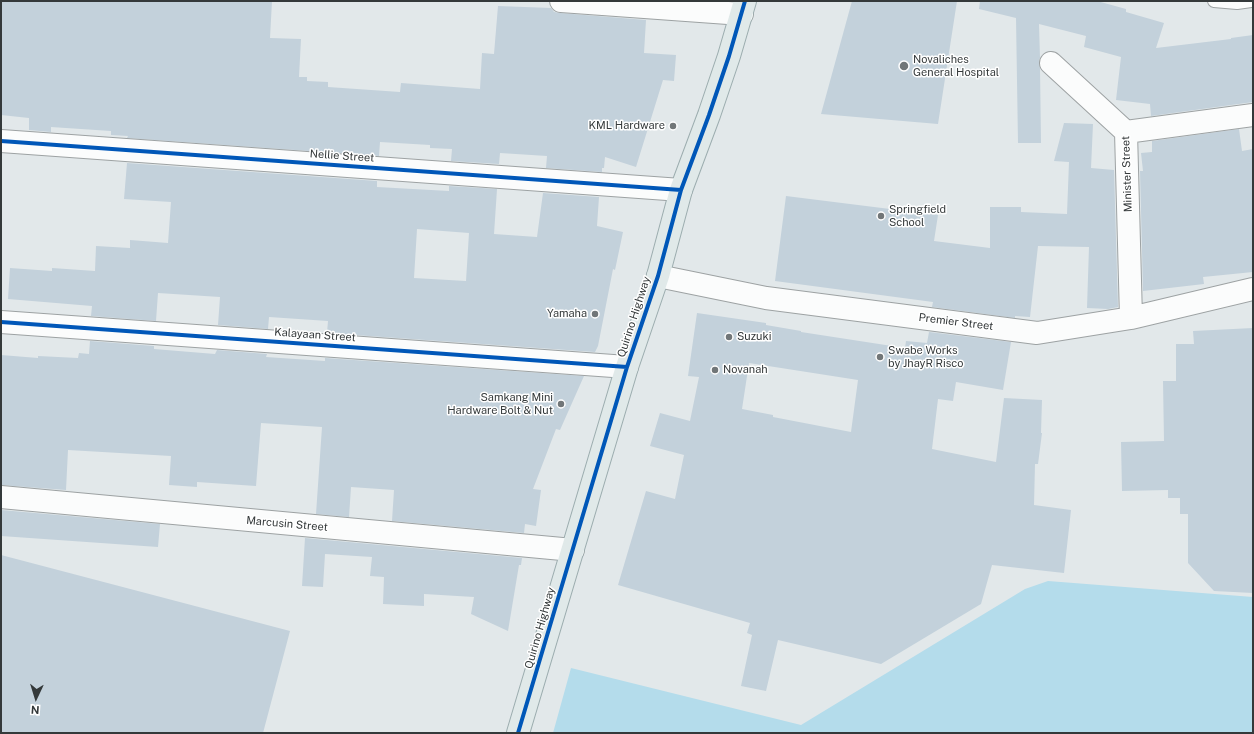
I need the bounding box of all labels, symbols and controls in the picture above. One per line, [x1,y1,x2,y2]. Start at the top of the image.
place label: Novaliches General Hospital [913,53,999,79]
marker: Novaliches General Hospital [898,60,910,72]
place label: KML Hardware [589,119,665,133]
marker: KML Hardware [668,121,678,131]
street label: Minister Street [1119,136,1135,212]
street label: Nellie Street [309,147,375,165]
place label: Springfield School [889,203,946,229]
marker: Springfield School [876,211,886,221]
street label: Quirino Highway [615,275,653,359]
place label: Yamaha [547,307,587,321]
marker: Yamaha [590,309,600,319]
street label: Premier Street [918,311,994,333]
street label: Kalayaan Street [274,326,356,344]
place label: Suzuki [737,330,771,344]
marker: Suzuki [724,332,734,342]
place label: Swabe Works by JhayR Risco [888,344,963,370]
marker: Swabe Works by JhayR Risco [875,352,885,362]
place label: Novanah [723,363,768,377]
marker: Novanah [710,365,720,375]
place label: Samkang Mini Hardware Bolt & Nut [447,391,553,417]
marker: Samkang Mini Hardware Bolt & Nut [556,399,566,409]
street label: Marcusin Street [246,514,328,534]
street label: Quirino Highway [522,586,558,670]
north arrow [16,678,56,718]
text: N [30,704,40,716]

